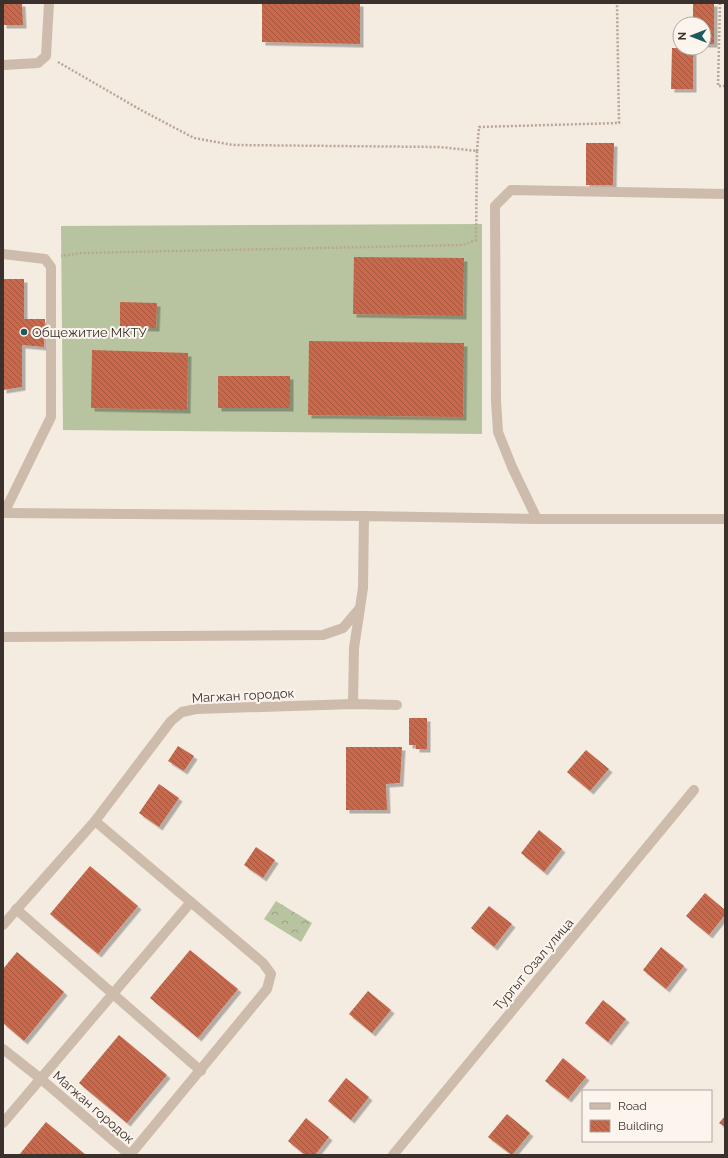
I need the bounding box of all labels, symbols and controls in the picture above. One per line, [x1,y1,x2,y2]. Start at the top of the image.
north arrow [672,16,712,56]
text: N [676,32,689,40]
place label: Общежитие МКТУ [32,325,147,340]
marker: Общежитие МКТУ [19,327,29,337]
street label: Магжан городок [191,685,295,706]
street label: Тургыт Озал улица [491,915,576,1013]
street label: Магжан городок [50,1068,138,1147]
legend [582,1090,712,1142]
text: Road [618,1099,647,1113]
text: Building [618,1119,664,1133]

